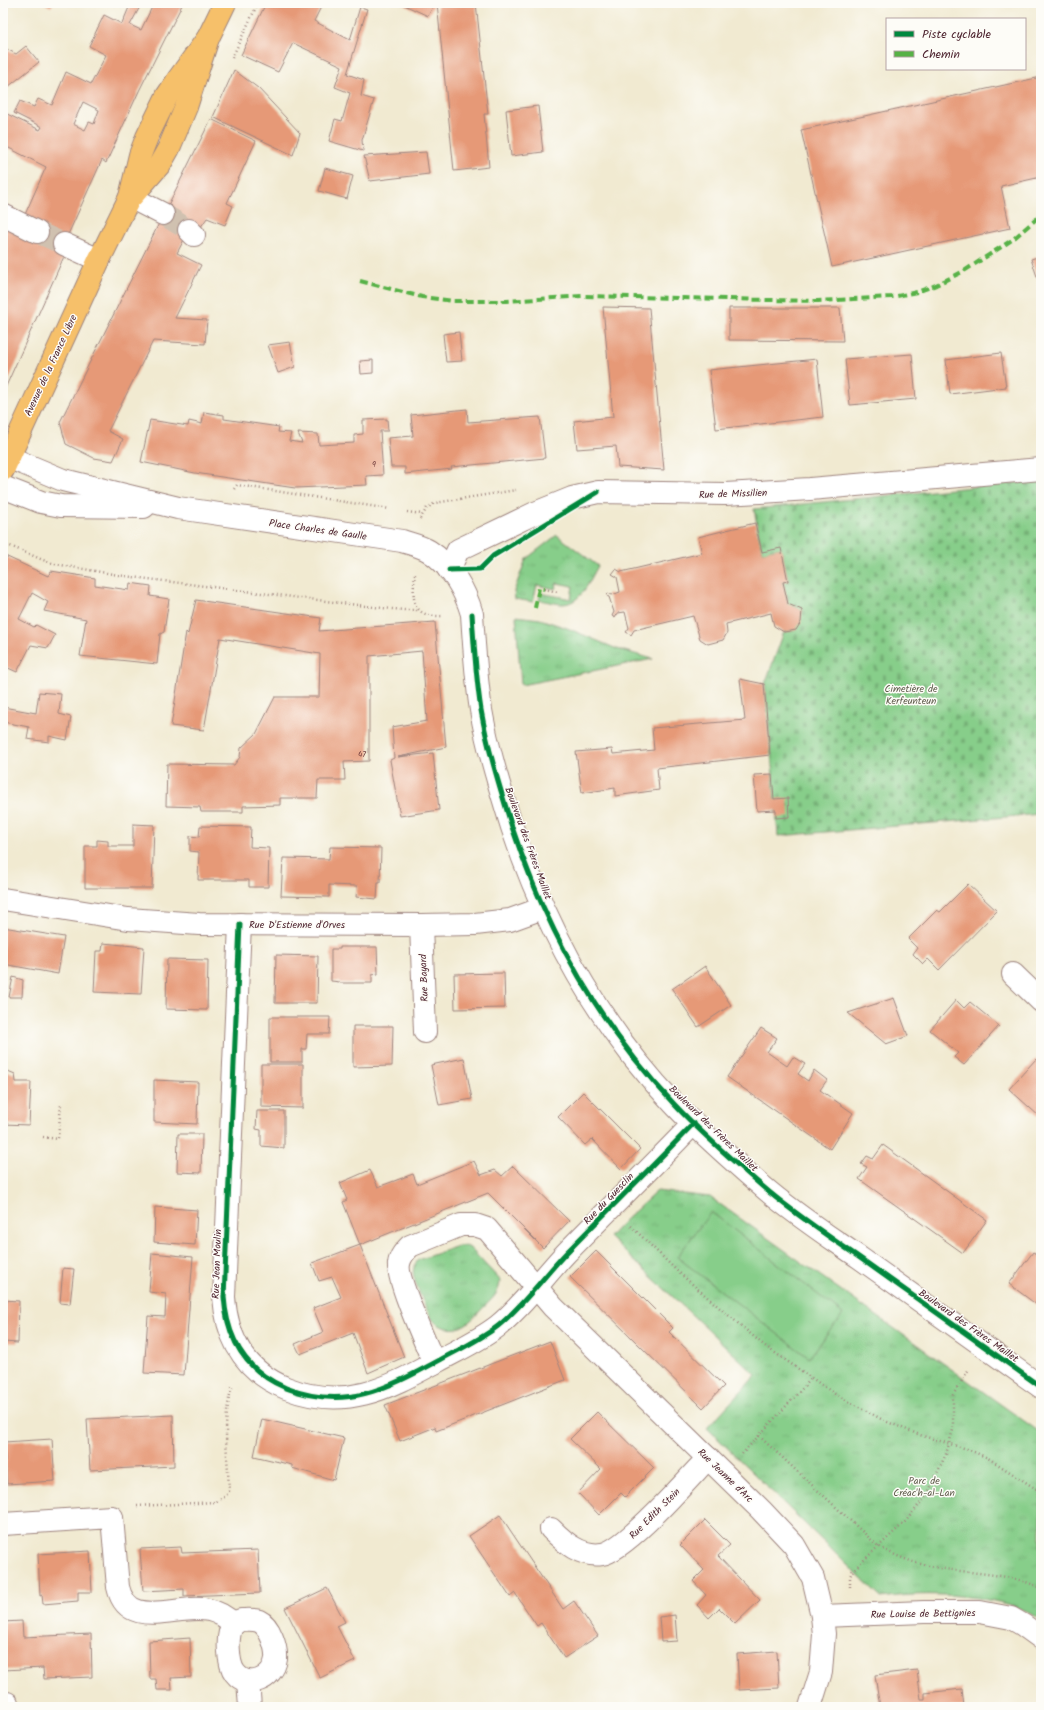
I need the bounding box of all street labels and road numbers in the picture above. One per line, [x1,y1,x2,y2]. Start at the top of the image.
street label: Avenue de la France Libre [20,312,82,419]
street label: Rue de Missilien [699,485,768,503]
street label: Place Charles de Gaulle [268,515,368,545]
street label: Boulevard des Frères Maillet [500,785,556,902]
street label: Rue D'Estienne d'Orves [249,917,346,933]
street label: Rue Bayard [415,953,433,1002]
street label: Boulevard des Frères Maillet [665,1082,762,1176]
street label: Rue du Guesclin [580,1169,638,1228]
street label: Rue Jean Moulin [208,1229,226,1299]
street label: Boulevard des Frères Maillet [915,1285,1022,1367]
street label: Rue Jeanne d'Arc [694,1445,757,1507]
street label: Rue Edith Stein [625,1484,684,1543]
street label: Rue Louise de Bettignies [870,1605,976,1623]

